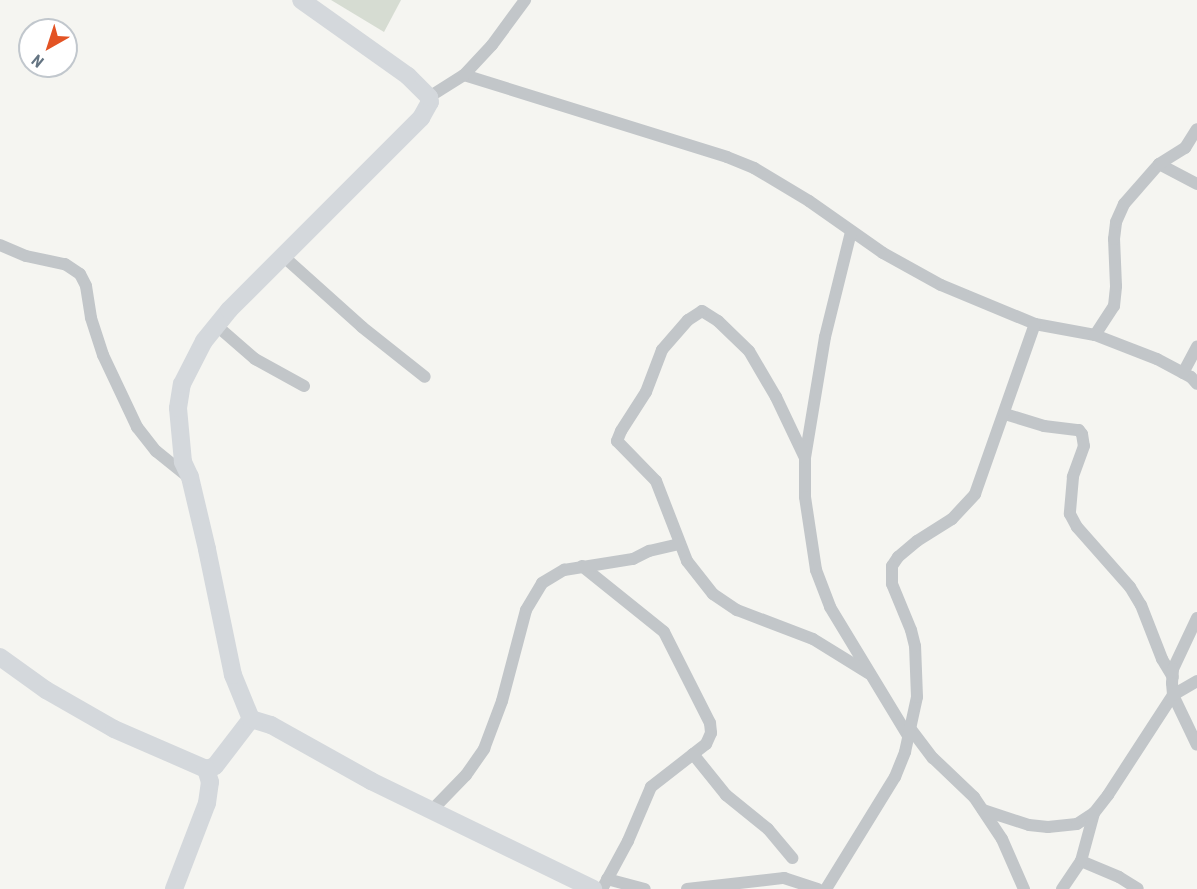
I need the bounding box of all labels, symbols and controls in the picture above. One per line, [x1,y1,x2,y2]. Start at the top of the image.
north arrow [18,18,78,78]
text: N [28,50,47,71]

